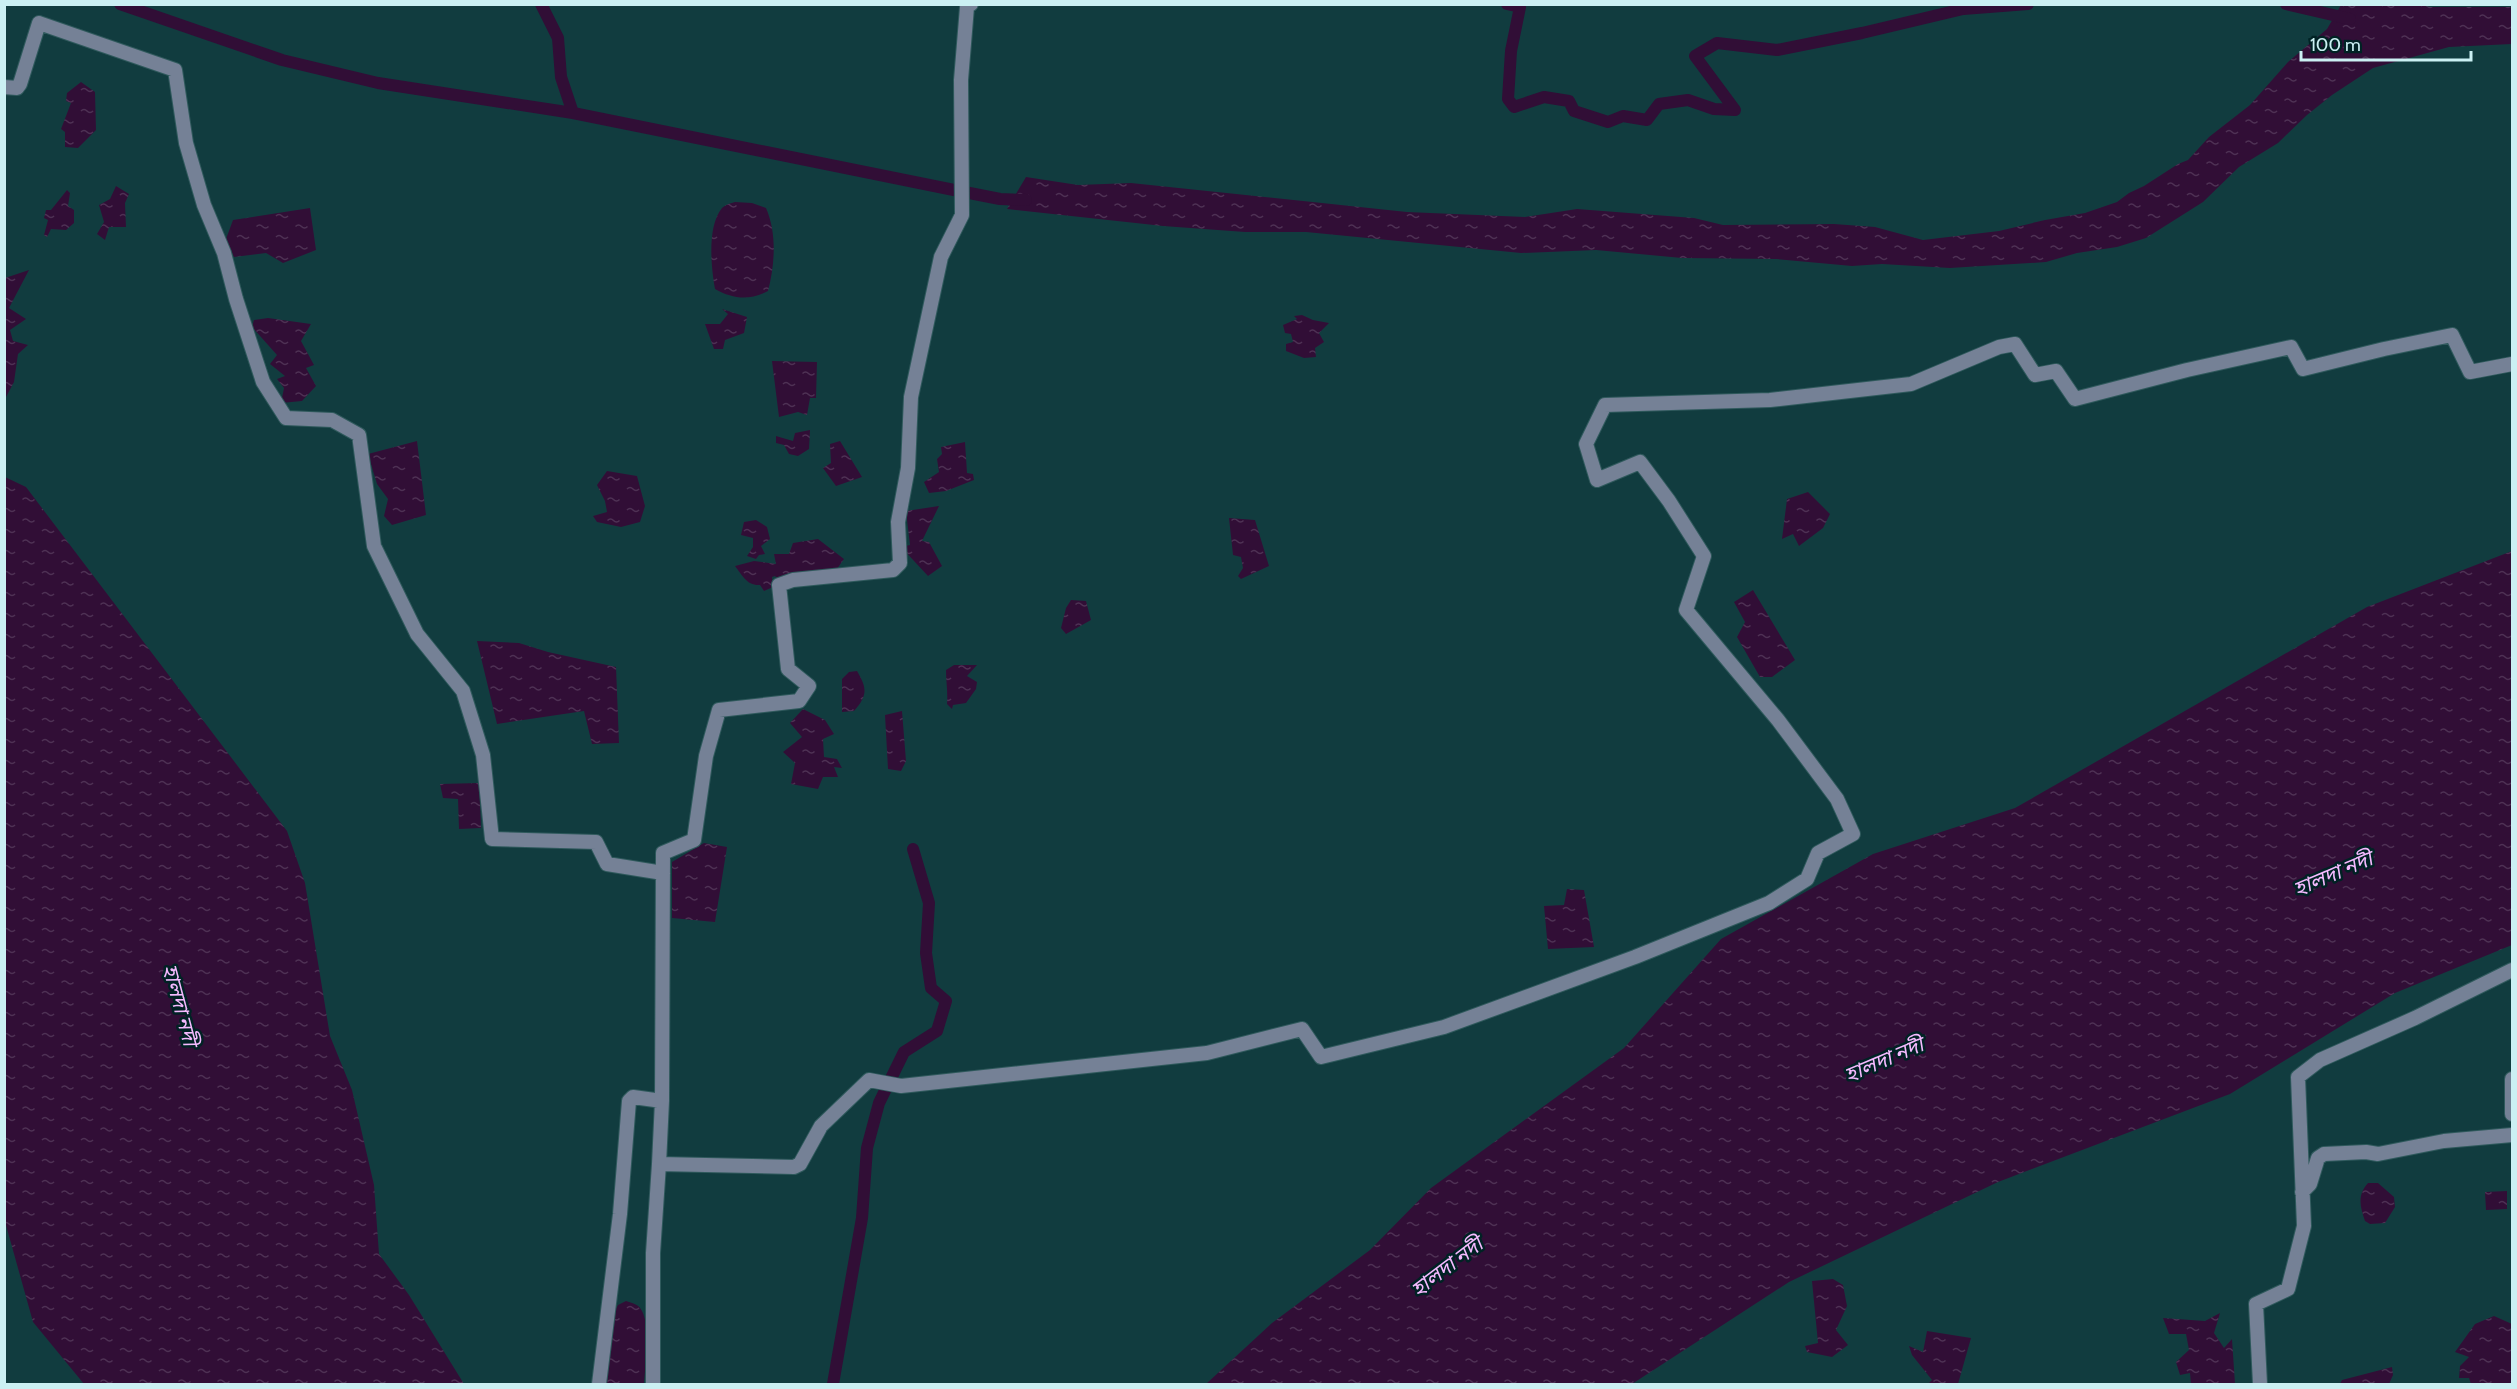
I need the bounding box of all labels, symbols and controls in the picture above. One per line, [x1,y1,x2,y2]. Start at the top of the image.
scale bar [2301,24,2470,62]
text: 100 m [2310,34,2361,56]
water label: হালদা নদী [2290,844,2380,901]
water label: হালদা নদী [158,961,204,1053]
water label: হালদা নদী [1841,1030,1931,1087]
water label: হালদা নদী [1406,1229,1491,1302]

